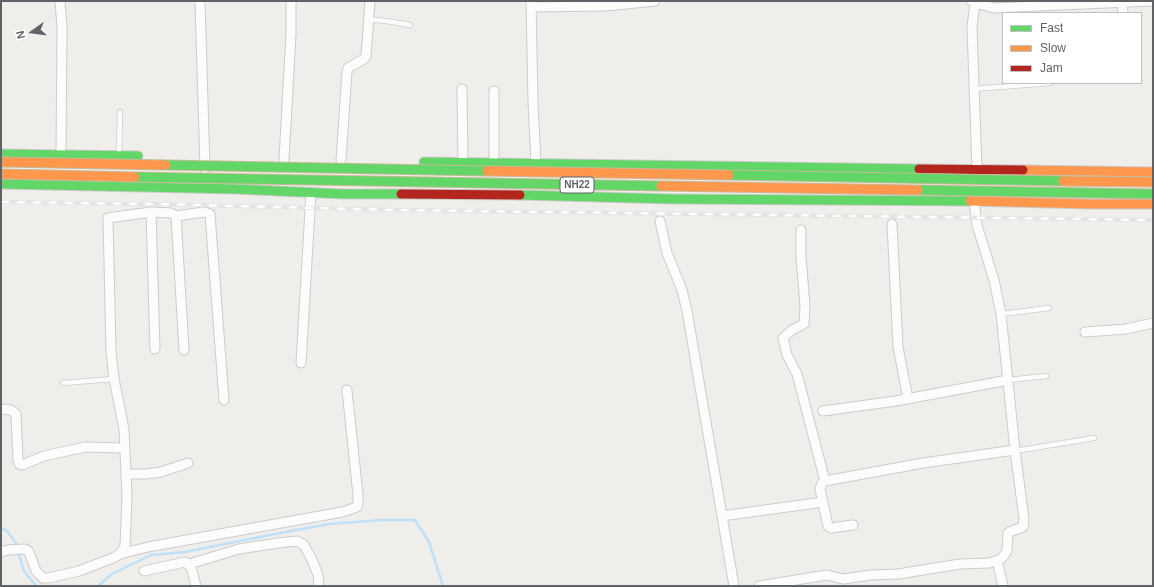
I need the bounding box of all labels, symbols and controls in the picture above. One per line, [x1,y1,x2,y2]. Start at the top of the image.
north arrow [12,12,52,52]
legend [1002,12,1142,84]
text: Fast [1040,21,1063,35]
text: N [14,30,27,40]
text: Slow [1040,41,1066,55]
text: Jam [1040,61,1063,75]
road number: NH22 [560,177,594,193]

